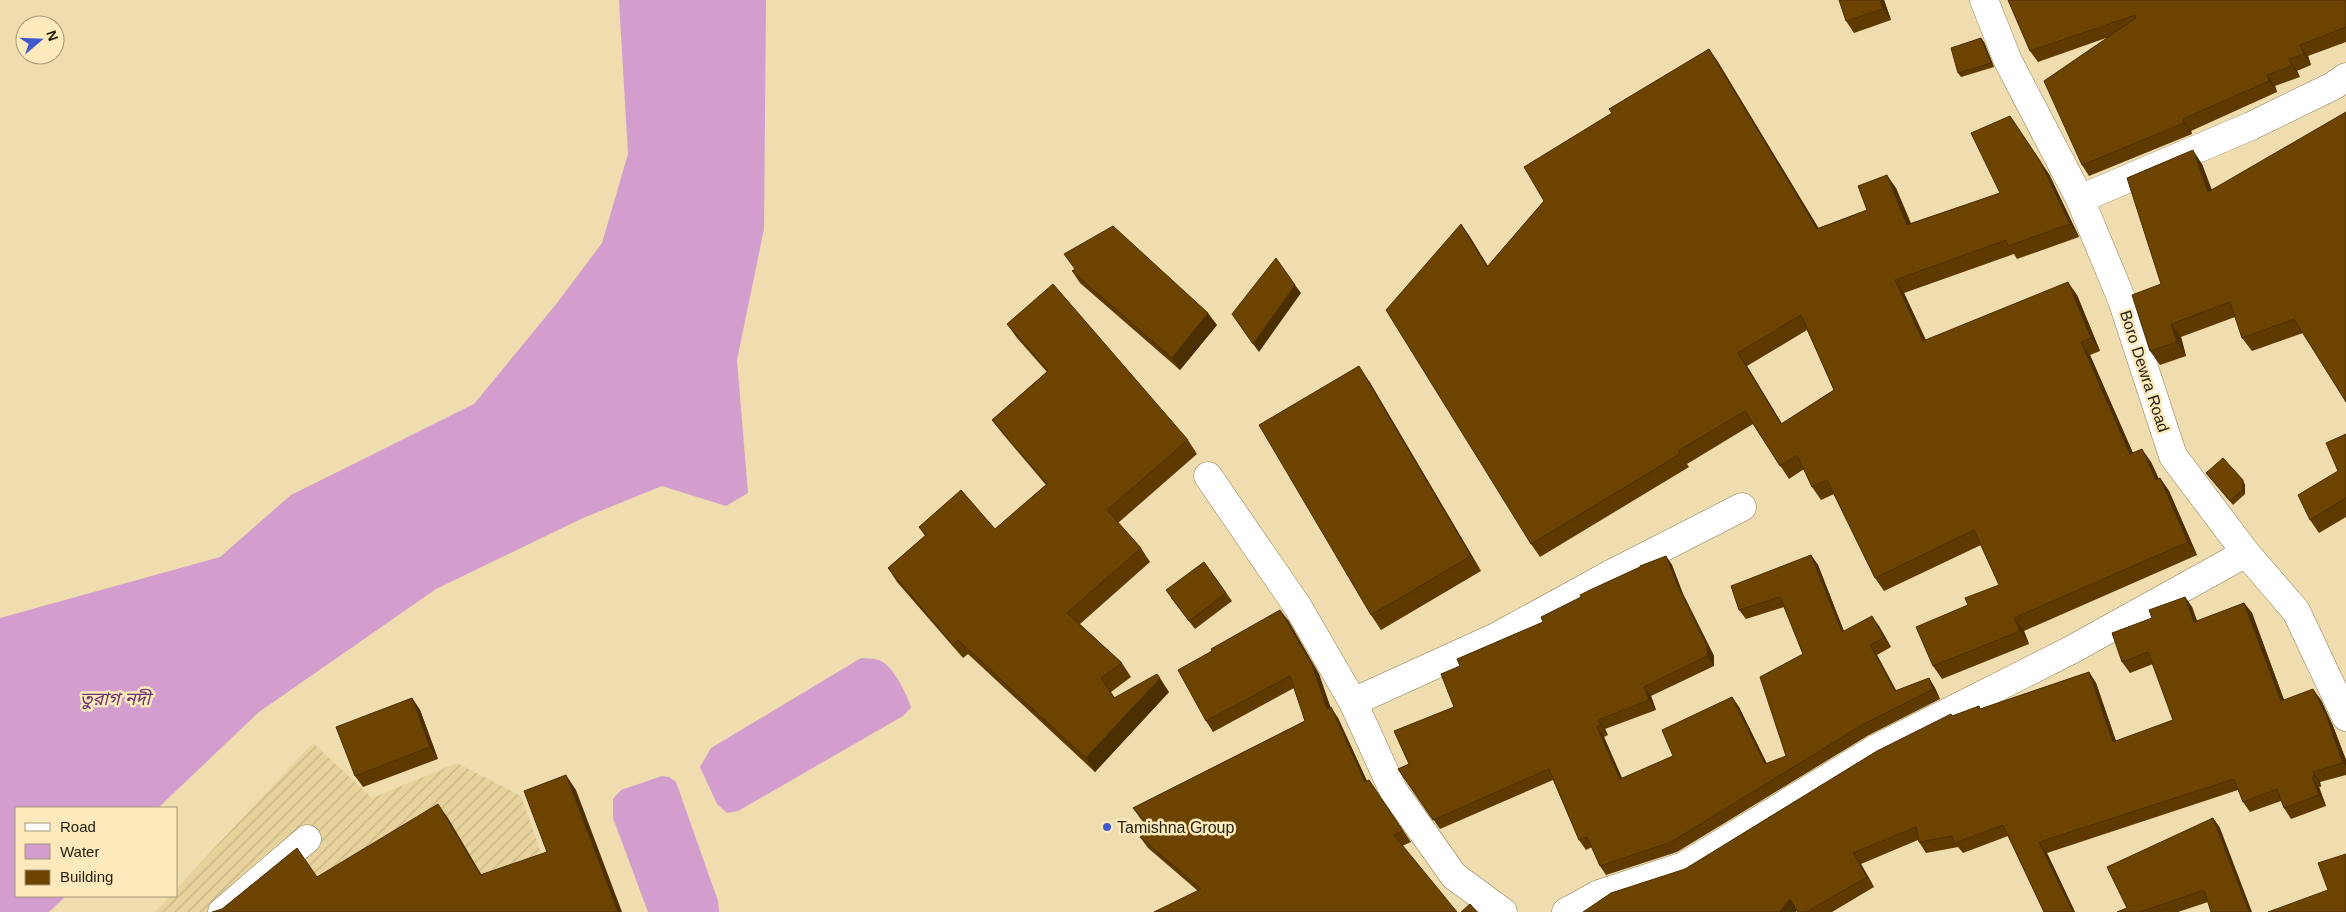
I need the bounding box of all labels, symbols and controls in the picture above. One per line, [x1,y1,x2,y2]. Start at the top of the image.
north arrow [15,15,65,65]
text: N [43,28,62,43]
street label: Boro Dewra Road [2117,308,2172,434]
water label: তুরাগ নদী [80,688,153,710]
legend [15,807,178,897]
text: Road [60,818,96,835]
place label: Tamishna Group [1117,819,1234,836]
marker: Tamishna Group [1101,821,1113,833]
text: Water [60,843,99,860]
text: Building [60,868,113,885]

